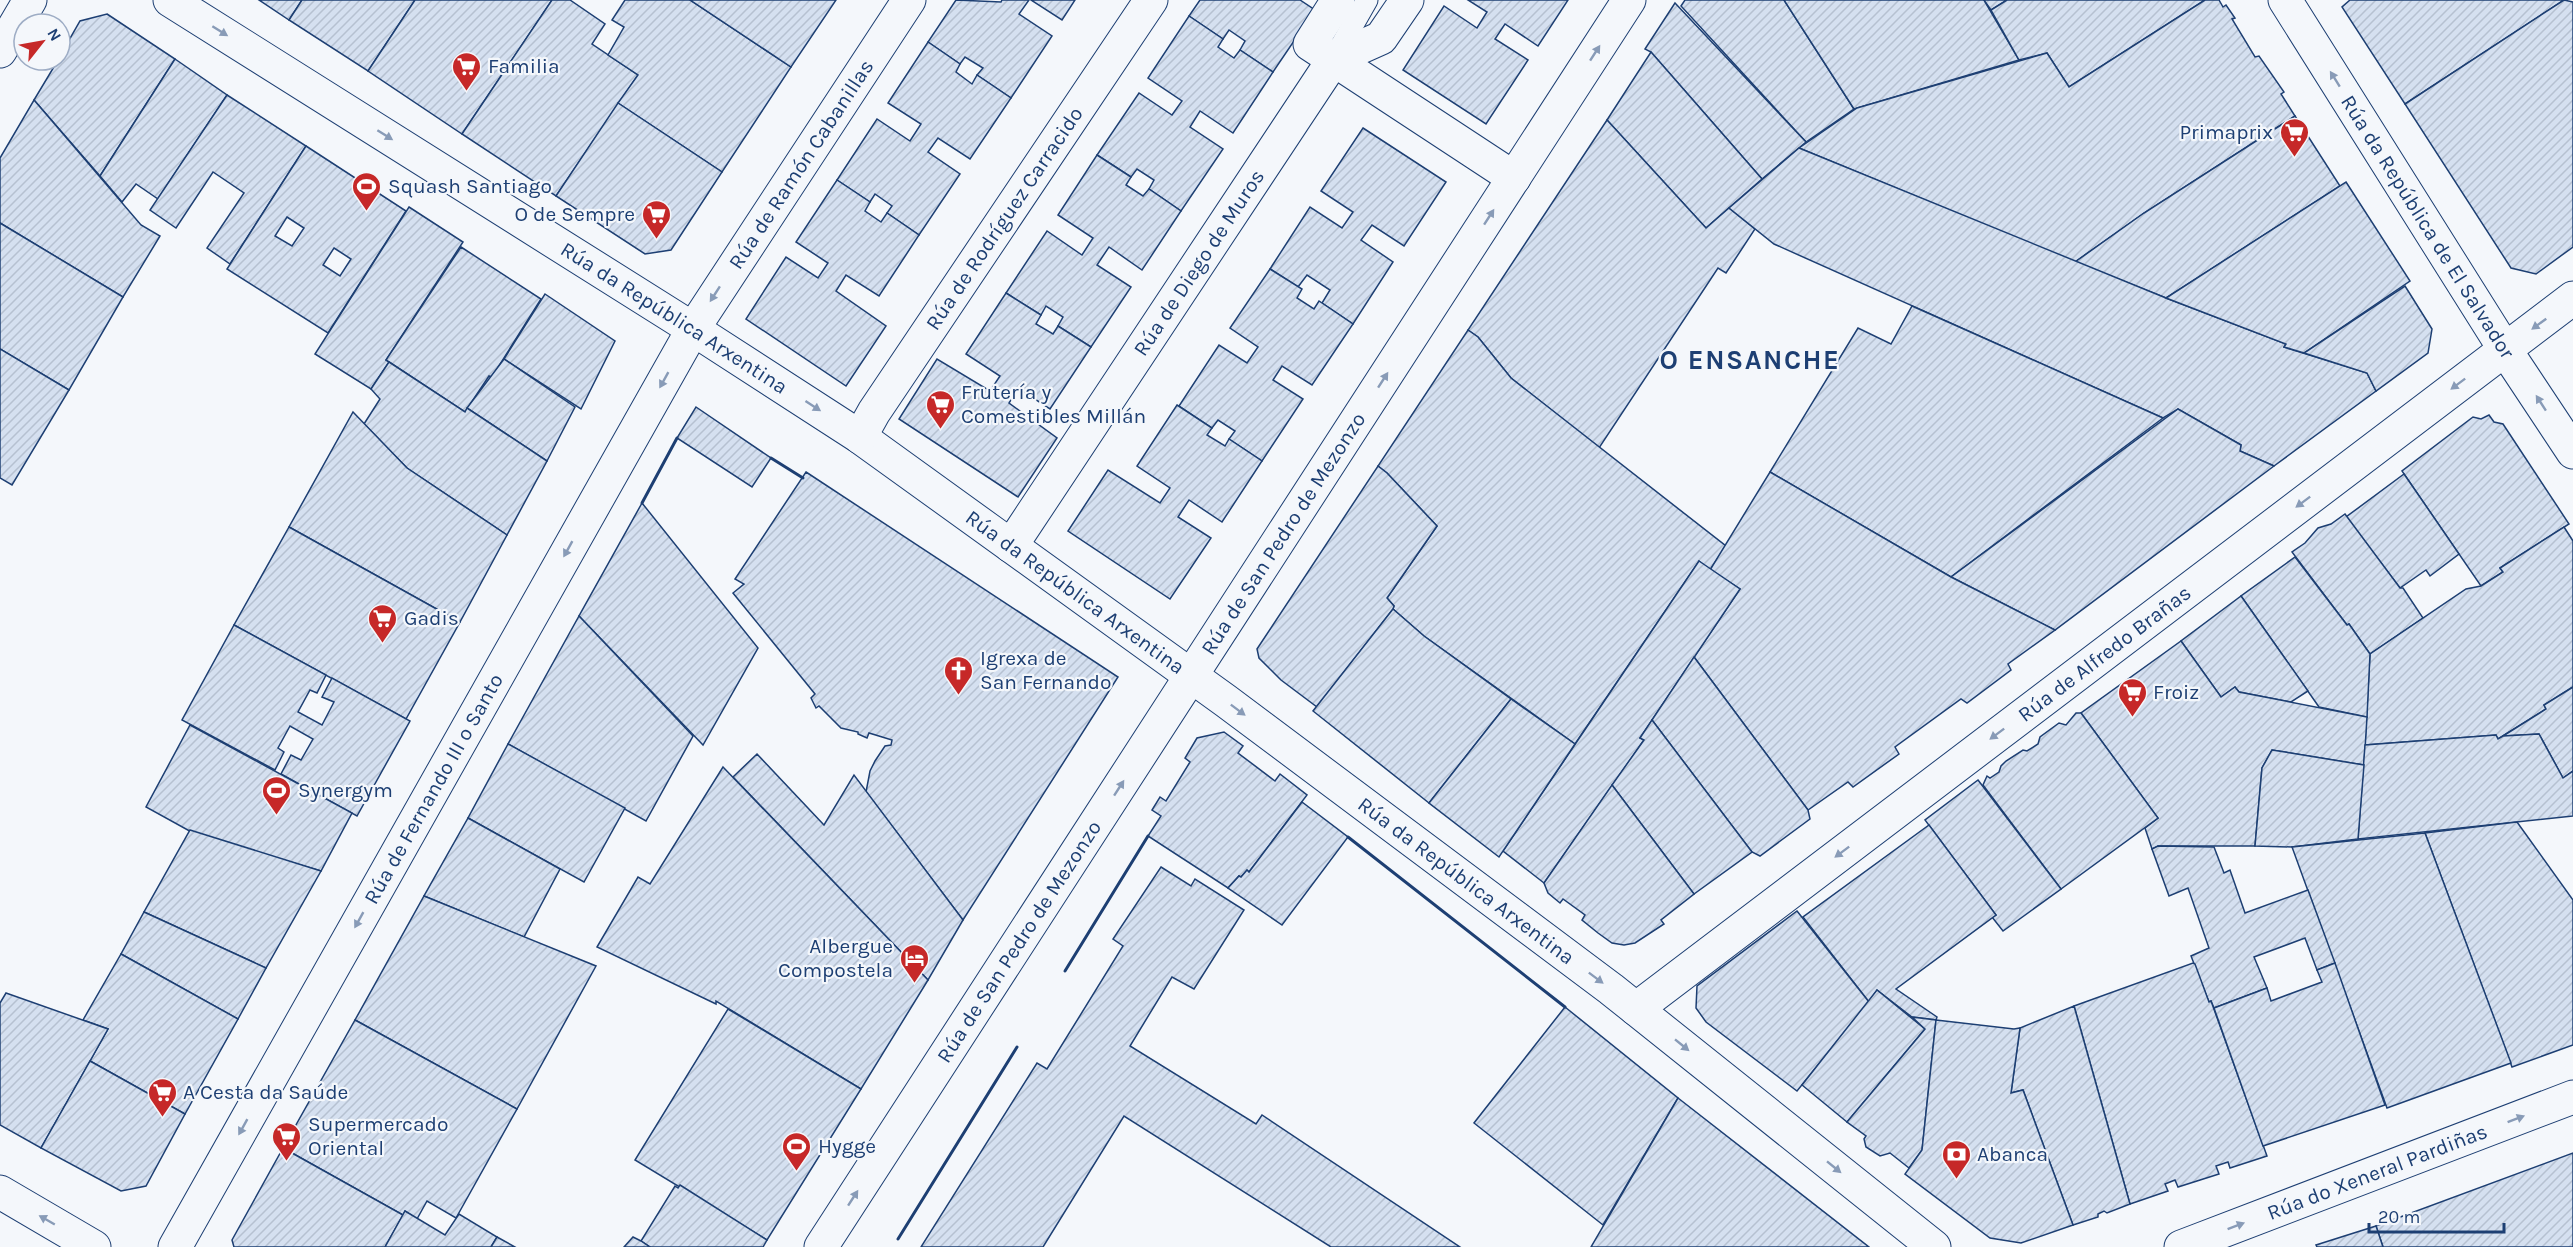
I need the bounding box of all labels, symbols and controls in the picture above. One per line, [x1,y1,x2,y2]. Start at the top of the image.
north arrow [12,12,72,72]
text: N [43,25,66,44]
one-way arrow [211,26,228,37]
one-way arrow [1589,45,1600,61]
supermarket icon: Familia [451,50,483,92]
place label: Familia [488,54,560,78]
street label: Rúa de Ramón Cabanillas [724,55,878,274]
one-way arrow [2330,71,2341,87]
street label: Rúa da República de El Salvador [2336,91,2520,363]
street label: Rúa de Rodríguez Carracido [921,102,1088,334]
supermarket icon: Primaprix [2278,116,2310,158]
place label: Primaprix [2179,120,2273,144]
one-way arrow [377,129,393,140]
street label: Rúa de Diego de Muros [1129,165,1269,360]
sports icon: Squash Santiago [351,170,383,212]
place label: Squash Santiago [388,174,552,198]
supermarket icon: O de Sempre [640,198,672,240]
place label: O de Sempre [514,202,635,226]
one-way arrow [1483,209,1494,225]
street label: Rúa da República Arxentina [556,237,792,399]
one-way arrow [710,286,721,303]
one-way arrow [2531,317,2547,330]
district label: O ENSANCHE [1660,344,1840,376]
one-way arrow [659,371,669,388]
one-way arrow [1377,372,1388,389]
one-way arrow [2450,377,2466,390]
place label: Frutería y Comestibles Millán [961,380,1146,428]
supermarket icon: Frutería y Comestibles Millán [924,388,956,430]
one-way arrow [2536,395,2547,411]
one-way arrow [804,400,821,411]
street label: Rúa de San Pedro de Mezonzo [1196,408,1370,659]
one-way arrow [2295,495,2310,507]
street label: Rúa da República Arxentina [961,505,1189,679]
one-way arrow [564,541,574,558]
street label: Rúa de Alfredo Brañas [2013,580,2195,727]
supermarket icon: Gadis [367,602,399,644]
place label: Gadis [404,606,459,630]
place label: Igrexa de San Fernando [980,646,1112,694]
church icon: Igrexa de San Fernando [943,654,975,696]
street label: Rúa de Fernando III o Santo [359,670,508,908]
supermarket icon: Froiz [2116,676,2148,718]
place label: Froiz [2153,680,2199,704]
one-way arrow [1230,704,1246,716]
one-way arrow [1989,728,2005,741]
sports icon: Synergym [261,774,293,816]
place label: Synergym [298,778,393,802]
one-way arrow [1113,780,1124,796]
street label: Rúa da República Arxentina [1353,792,1579,969]
street label: Rúa de San Pedro de Mezonzo [932,816,1106,1067]
one-way arrow [1834,846,1850,859]
one-way arrow [354,912,364,929]
place label: Albergue Compostela [778,934,893,982]
hotel icon: Albergue Compostela [898,942,930,984]
one-way arrow [1587,972,1603,984]
one-way arrow [1674,1039,1690,1052]
supermarket icon: A Cesta da Saúde [146,1076,178,1118]
place label: A Cesta da Saúde [183,1080,348,1104]
place label: Supermercado Oriental [308,1112,448,1160]
one-way arrow [2508,1114,2526,1124]
one-way arrow [238,1119,248,1136]
street label: Rúa do Xeneral Pardiñas [2264,1119,2491,1225]
supermarket icon: Supermercado Oriental [271,1120,303,1162]
sports icon: Hygge [781,1130,813,1172]
place label: Hygge [818,1134,876,1158]
bank icon: Abanca [1940,1138,1972,1180]
place label: Abanca [1977,1142,2048,1166]
one-way arrow [1827,1161,1842,1173]
one-way arrow [847,1190,858,1206]
scale bar [2369,1196,2504,1234]
text: 20 m [2378,1206,2420,1228]
one-way arrow [39,1214,55,1225]
one-way arrow [2227,1221,2245,1230]

